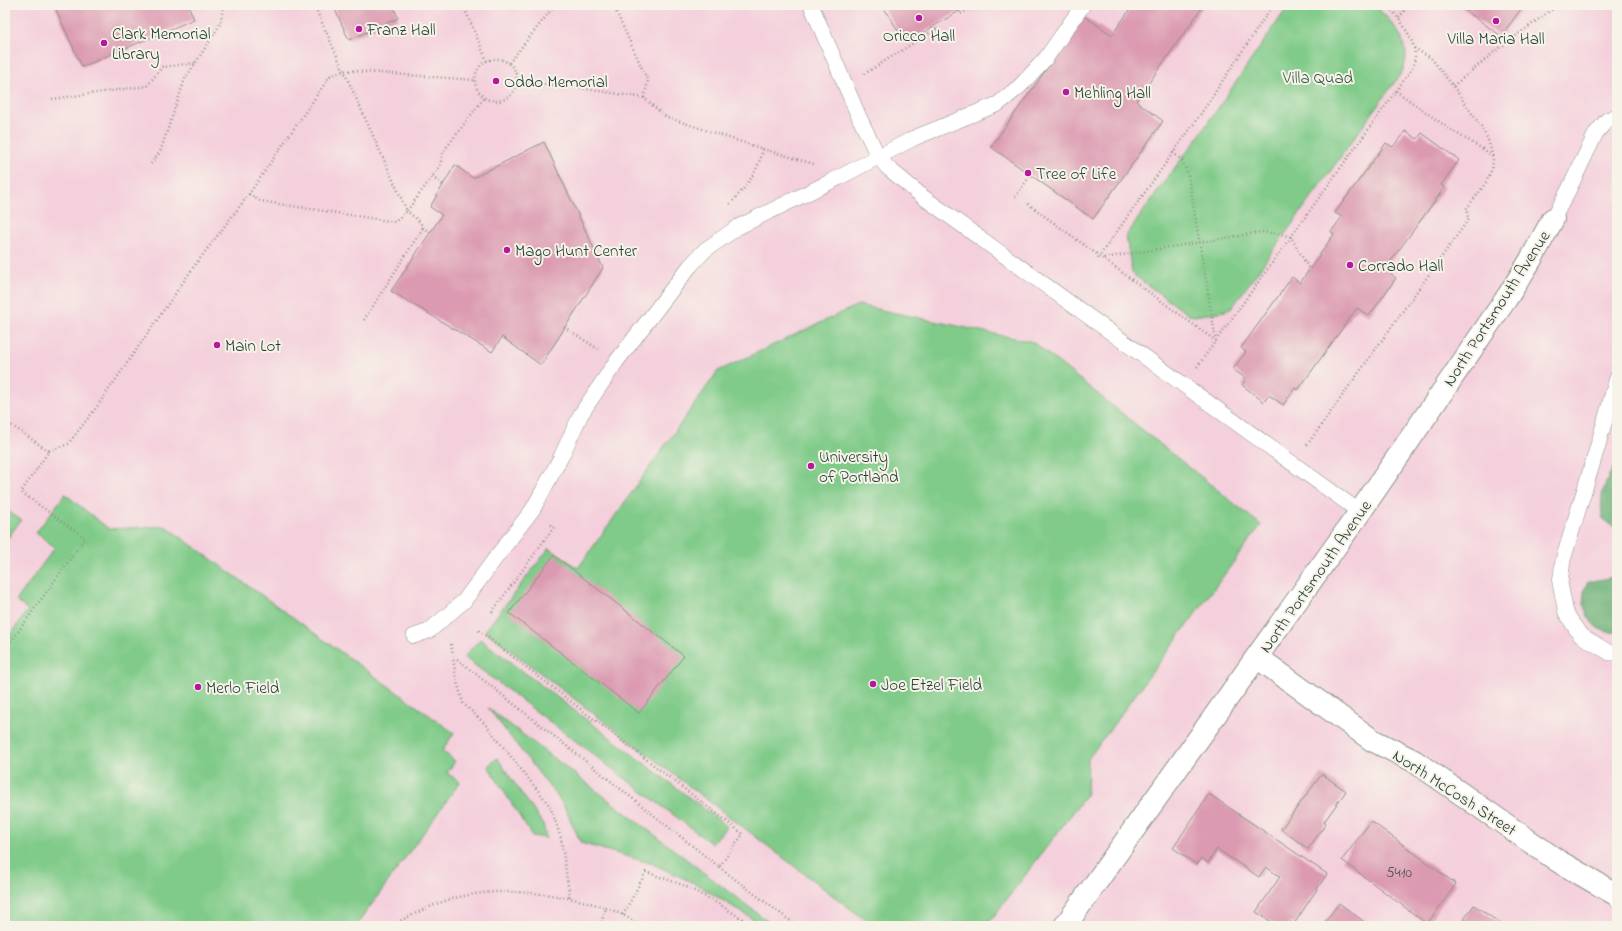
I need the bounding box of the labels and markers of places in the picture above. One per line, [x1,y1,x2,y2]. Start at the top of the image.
marker: Oricco Hall [914,13,924,23]
marker: Villa Maria Hall [1491,16,1501,26]
place label: Franz Hall [366,18,436,43]
place label: Clark Memorial Library [112,22,211,68]
marker: Franz Hall [354,24,364,34]
place label: Oricco Hall [883,24,955,49]
place label: Villa Maria Hall [1446,27,1545,52]
marker: Clark Memorial Library [99,38,109,48]
place label: Oddo Memorial [504,70,608,95]
marker: Oddo Memorial [491,76,501,86]
place label: Mehling Hall [1074,81,1151,108]
marker: Mehling Hall [1061,87,1071,97]
place label: Tree of Life [1036,162,1117,187]
marker: Tree of Life [1023,168,1033,178]
place label: Mago Hunt Center [515,239,638,266]
marker: Mago Hunt Center [502,245,512,255]
place label: Corrado Hall [1358,254,1443,279]
marker: Corrado Hall [1345,260,1355,270]
place label: Main Lot [225,334,281,359]
marker: Main Lot [212,340,222,350]
place label: University of Portland [819,445,899,490]
marker: University of Portland [806,461,816,471]
place label: Joe Etzel Field [881,673,982,698]
place label: Merlo Field [206,676,280,701]
marker: Joe Etzel Field [868,679,878,689]
marker: Merlo Field [193,682,203,692]

